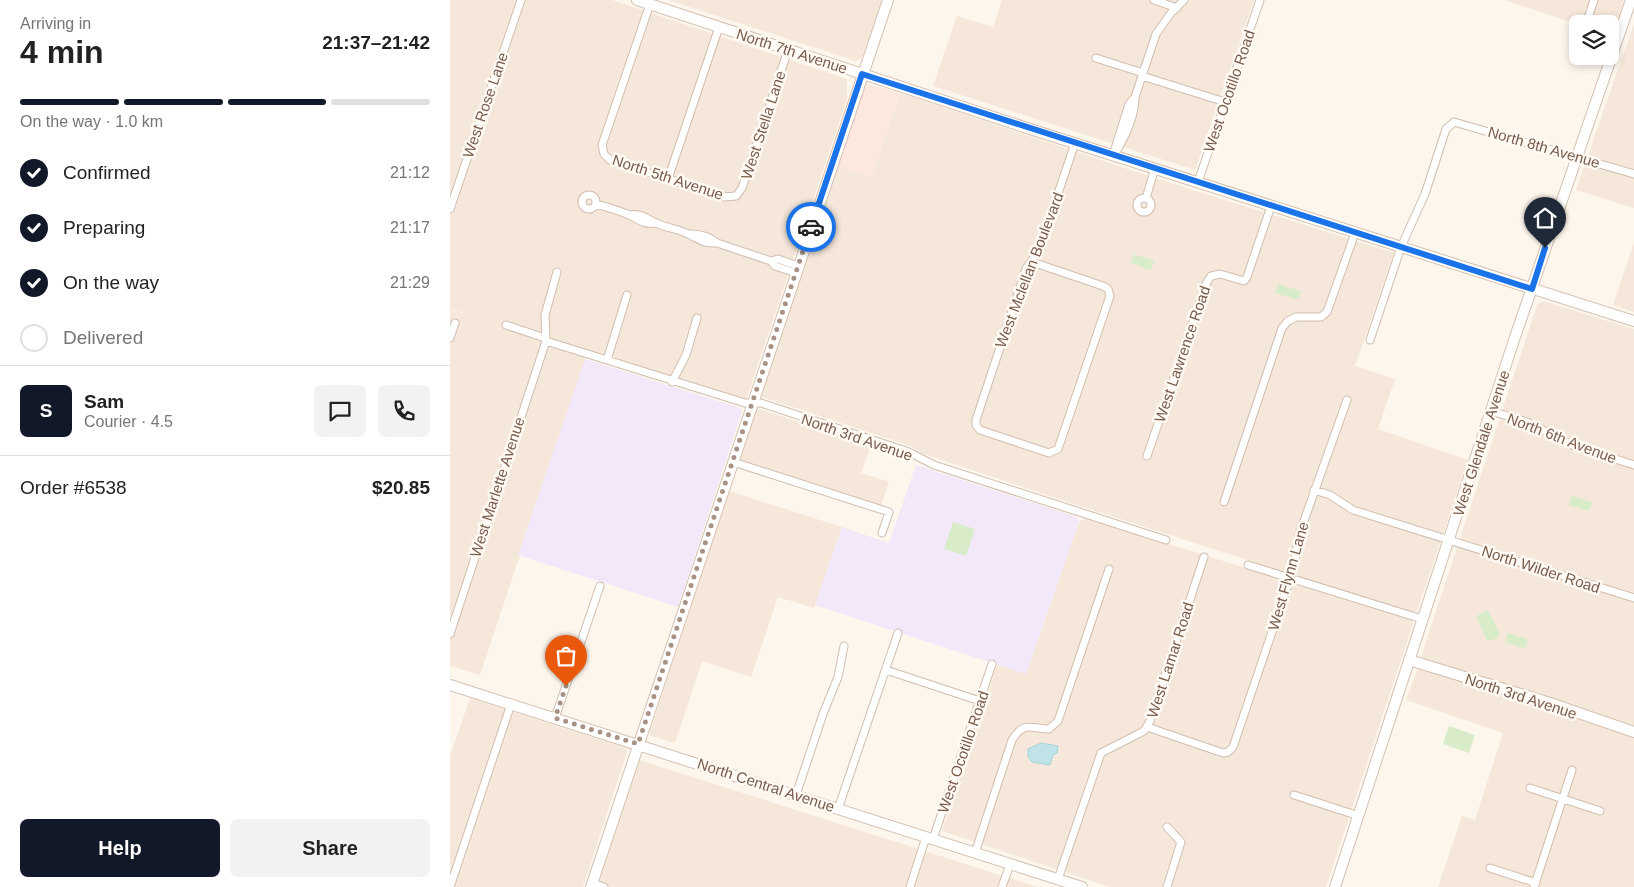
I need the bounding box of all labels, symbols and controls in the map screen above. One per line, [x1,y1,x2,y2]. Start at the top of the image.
text: Arriving in [20,15,91,32]
map controls [1569,15,1619,65]
button: layers [1569,15,1619,65]
street label: North 7th Avenue [734,25,850,77]
street label: West Ocotillo Road [1200,28,1258,154]
text: 21:37–21:42 [322,32,430,53]
text: 4 min [20,34,104,70]
street label: West Rose Lane [459,50,511,160]
street label: West Stella Lane [737,69,789,181]
text: On the way · 1.0 km [20,113,163,130]
street label: North 8th Avenue [1486,123,1602,171]
street label: North 5th Avenue [610,151,726,203]
icon: check [20,159,48,187]
text: Confirmed [63,162,151,183]
text: 21:12 [390,164,430,181]
street label: West Mclellan Boulevard [992,190,1066,350]
pin [1524,197,1566,248]
courier [786,202,836,252]
icon: home [1531,204,1559,232]
icon: car [797,213,825,241]
icon: check [20,214,48,242]
text: Preparing [63,217,145,238]
text: 21:17 [390,219,430,236]
icon: check [20,269,48,297]
text: On the way [63,272,159,293]
text: 21:29 [390,274,430,291]
street label: West Lawrence Road [1151,284,1213,424]
text: Delivered [63,327,143,348]
street label: West Glendale Avenue [1449,368,1513,518]
button: chat [314,385,366,437]
button: phone [378,385,430,437]
text: Sam [84,391,124,412]
text: S [40,400,52,421]
street label: North 6th Avenue [1505,409,1619,467]
street label: North 3rd Avenue [799,410,915,464]
text: Courier · 4.5 [84,413,173,430]
street label: West Marlette Avenue [466,415,528,559]
text: Order #6538 [20,477,127,498]
text: $20.85 [372,477,430,498]
street label: West Flynn Lane [1264,520,1312,632]
street label: North Wilder Road [1480,542,1602,596]
street label: West Lamar Road [1143,600,1197,720]
pin [545,635,587,686]
icon: bag [552,642,580,670]
street label: North 3rd Avenue [1463,670,1579,722]
street label: West Ocotillo Road [934,689,992,815]
street label: North Central Avenue [695,755,837,815]
button: Help [20,819,220,877]
button: Share [230,819,430,877]

